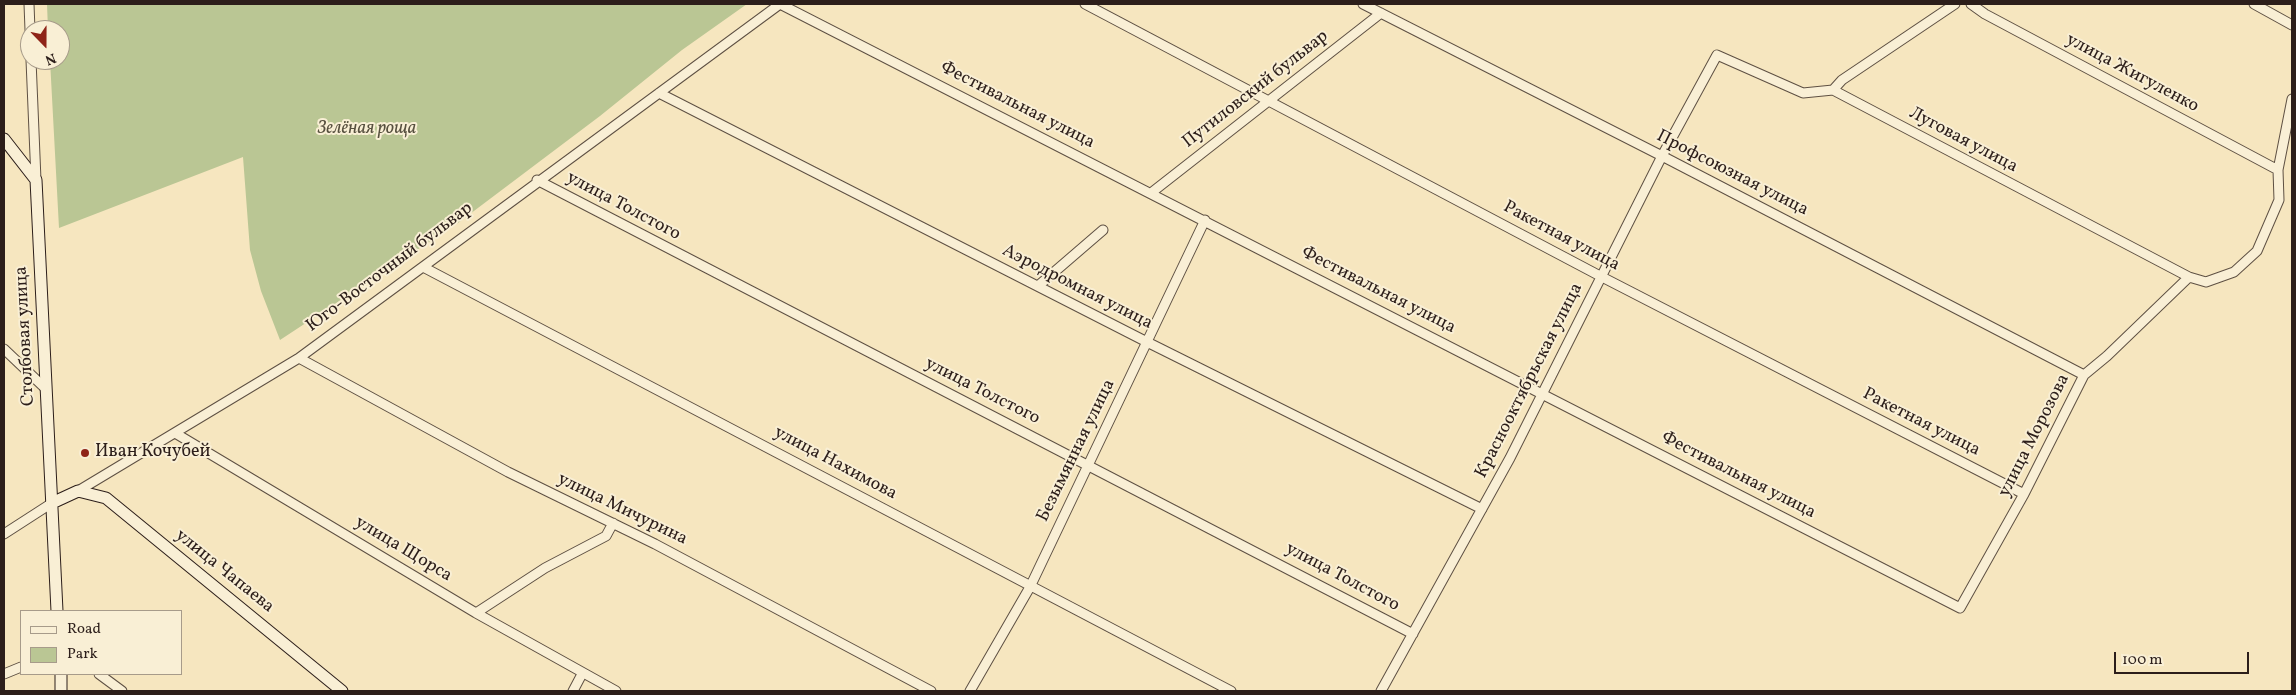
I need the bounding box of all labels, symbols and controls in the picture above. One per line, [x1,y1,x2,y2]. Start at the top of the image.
north arrow [20,20,70,70]
street label: Путиловский бульвар [1179,26,1333,154]
street label: улица Жигуленко [2062,30,2202,118]
text: N [42,48,59,69]
street label: Фестивальная улица [936,58,1098,154]
street label: Луговая улица [1905,103,2021,179]
park label: Зелёная роща [318,119,416,141]
street label: Профсоюзная улица [1652,126,1812,222]
street label: улица Толстого [562,168,684,246]
street label: Ракетная улица [1499,197,1623,277]
street label: Юго-Восточный бульвар [302,198,478,338]
street label: Аэродромная улица [998,241,1156,335]
street label: Фестивальная улица [1297,243,1459,339]
street label: Столбовая улица [12,266,40,406]
street label: Краснооктябрьская улица [1471,280,1589,482]
street label: улица Толстого [921,354,1043,430]
street label: улица Морозова [1995,371,2075,501]
street label: Безымянная улица [1033,376,1121,526]
street label: Ракетная улица [1859,384,1983,462]
street label: улица Нахимова [770,422,900,506]
street label: Фестивальная улица [1657,428,1819,524]
place label: Иван Кочубей [95,442,211,464]
marker: Иван Кочубей [79,447,91,459]
street label: улица Мичурина [554,469,690,551]
street label: улица Щорса [350,513,456,587]
street label: улица Чапаева [170,525,278,619]
street label: улица Толстого [1281,539,1403,617]
legend [20,610,182,675]
text: Road [67,619,101,640]
scale bar [2116,642,2251,674]
text: Park [67,644,98,665]
text: 100 m [2122,650,2162,671]

